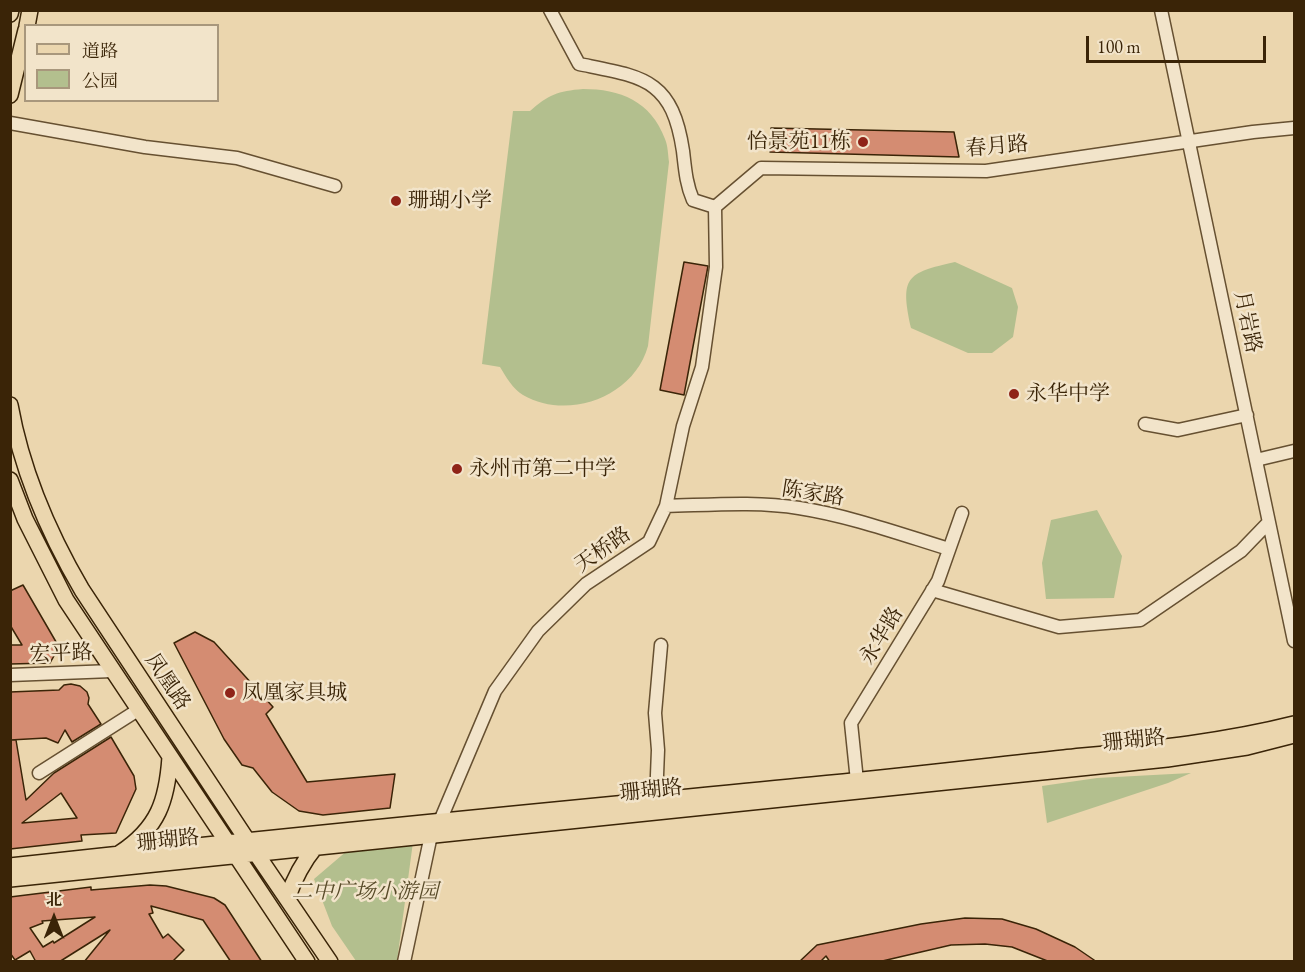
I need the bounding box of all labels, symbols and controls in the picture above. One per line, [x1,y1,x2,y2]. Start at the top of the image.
legend [24,24,219,102]
scale bar [1089,24,1269,62]
text: 100 m [1097,35,1141,58]
text: 道路 [82,39,118,62]
text: 公园 [82,69,118,92]
place label: 怡景苑11栋 [747,129,851,155]
street label: 春月路 [965,132,1029,162]
marker: 怡景苑11栋 [856,135,870,149]
place label: 珊瑚小学 [408,188,492,214]
marker: 珊瑚小学 [389,194,403,208]
street label: 月岩路 [1228,289,1266,355]
place label: 永华中学 [1026,381,1110,407]
marker: 永华中学 [1007,387,1021,401]
place label: 永州市第二中学 [469,456,616,482]
marker: 永州市第二中学 [450,462,464,476]
street label: 陈家路 [780,477,846,511]
street label: 天桥路 [570,522,636,578]
street label: 永华路 [855,603,909,669]
street label: 宏平路 [29,640,93,668]
street label: 凤凰路 [139,649,195,715]
place label: 凤凰家具城 [242,680,347,706]
marker: 凤凰家具城 [223,686,237,700]
street label: 珊瑚路 [1101,725,1167,757]
street label: 珊瑚路 [618,775,684,807]
street label: 珊瑚路 [135,825,201,857]
park label: 二中广场小游园 [292,879,438,905]
north arrow [24,888,84,948]
text: 北 [46,889,62,910]

